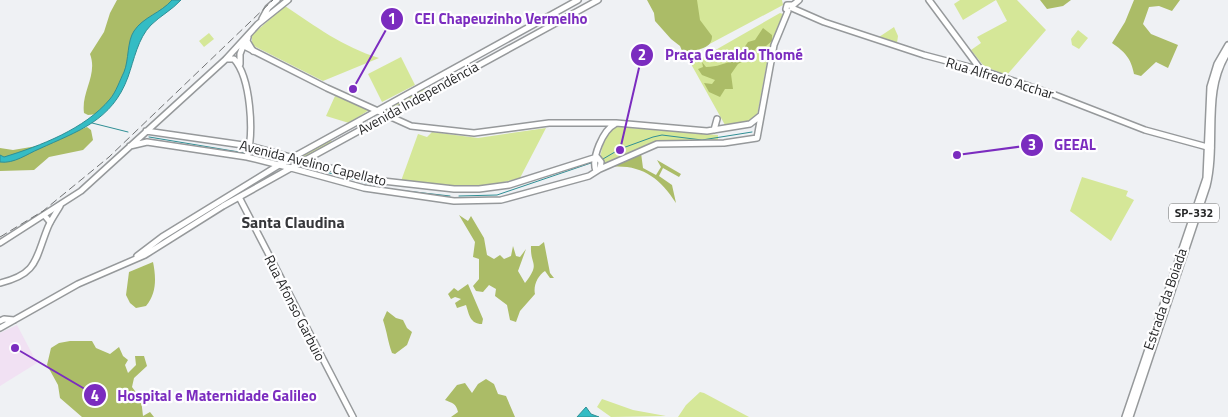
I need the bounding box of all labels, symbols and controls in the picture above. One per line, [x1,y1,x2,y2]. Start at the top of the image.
callout: CEI Chapeuzinho Vermelho [379,4,598,34]
text: 1 [388,7,396,30]
text: CEI Chapeuzinho Vermelho [414,7,588,30]
callout: Praça Geraldo Thomé [630,40,813,70]
text: 2 [638,43,646,66]
text: Praça Geraldo Thomé [665,43,803,66]
street label: Rua Alfredo Acchar [944,51,1057,104]
street label: Avenida Independência [353,56,482,140]
callout: GEEAL [1020,130,1106,160]
text: 3 [1028,133,1036,156]
text: GEEAL [1054,133,1096,156]
street label: Avenida Avelino Capellato [237,134,389,191]
road number: SP-332 [1169,204,1219,222]
district label: Santa Claudina [241,210,345,234]
street label: Estrada da Boiada [1137,245,1192,353]
street label: Rua Afonso Garbuio [260,251,331,364]
callout: Hospital e Maternidade Galileo [82,380,327,410]
text: 4 [91,384,99,407]
text: Hospital e Maternidade Galileo [117,384,317,407]

